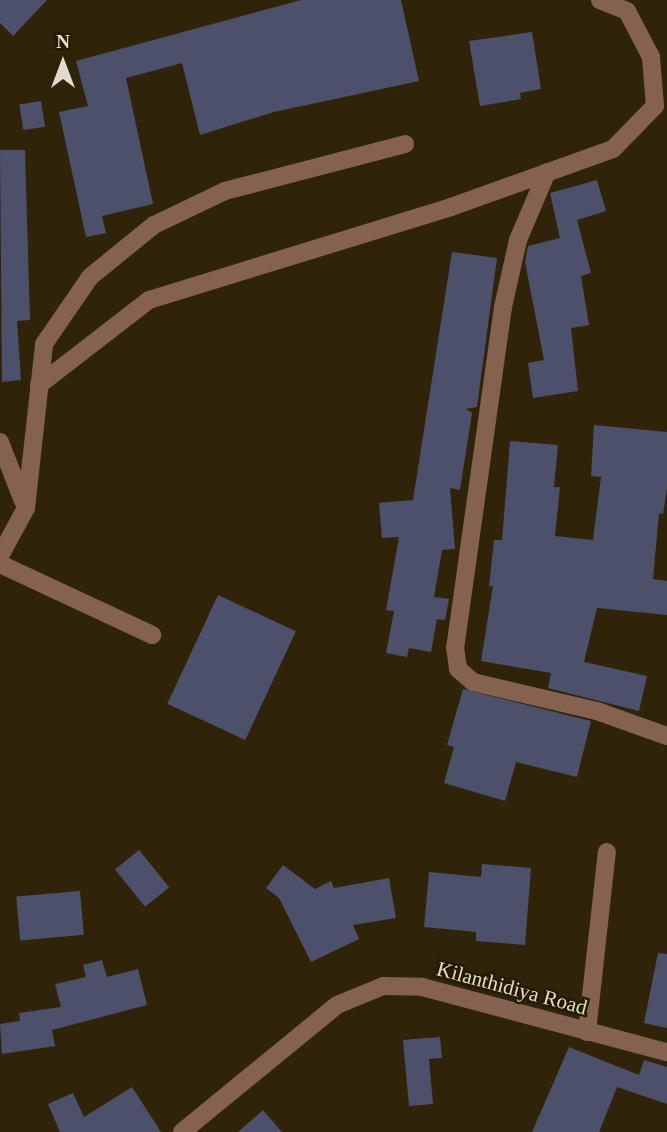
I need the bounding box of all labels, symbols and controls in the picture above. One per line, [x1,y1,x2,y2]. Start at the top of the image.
north arrow [28,28,98,98]
text: N [56,31,70,52]
street label: Kilanthidiya Road [434,956,590,1020]

